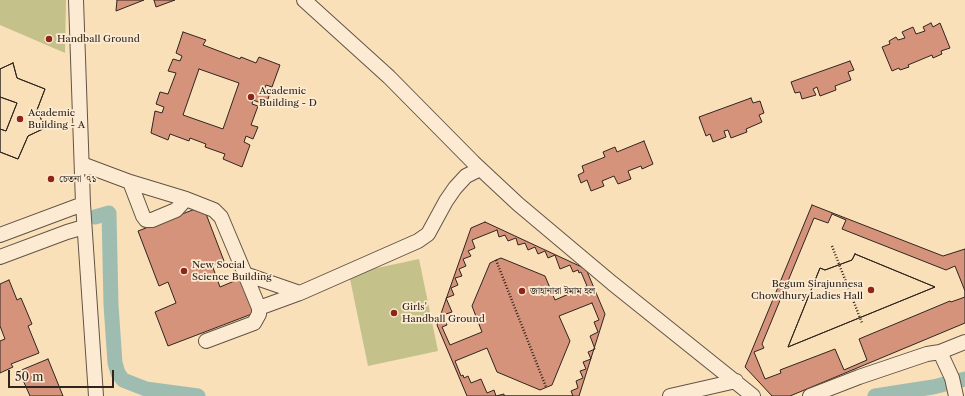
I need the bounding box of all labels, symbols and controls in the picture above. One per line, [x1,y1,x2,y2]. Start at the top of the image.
place label: Handball Ground [57,33,140,45]
marker: Handball Ground [44,34,54,44]
place label: Academic Building - D [259,85,317,108]
marker: Academic Building - D [246,92,256,102]
place label: Academic Building - A [28,107,85,130]
marker: Academic Building - A [15,114,25,124]
place label: চেতনা '৭১ [59,173,97,185]
marker: চেতনা '৭১ [46,174,56,184]
place label: New Social Science Building [192,259,271,282]
marker: New Social Science Building [179,266,189,276]
place label: Begum Sirajunnesa Chowdhury Ladies Hall [751,278,863,302]
place label: জাহানারা ইমাম হল [530,285,595,297]
marker: Begum Sirajunnesa Chowdhury Ladies Hall [866,285,876,295]
marker: জাহানারা ইমাম হল [517,286,527,296]
place label: Girls' Handball Ground [402,301,485,324]
marker: Girls' Handball Ground [389,308,399,318]
scale bar [10,362,116,388]
text: 50 m [15,369,44,384]

